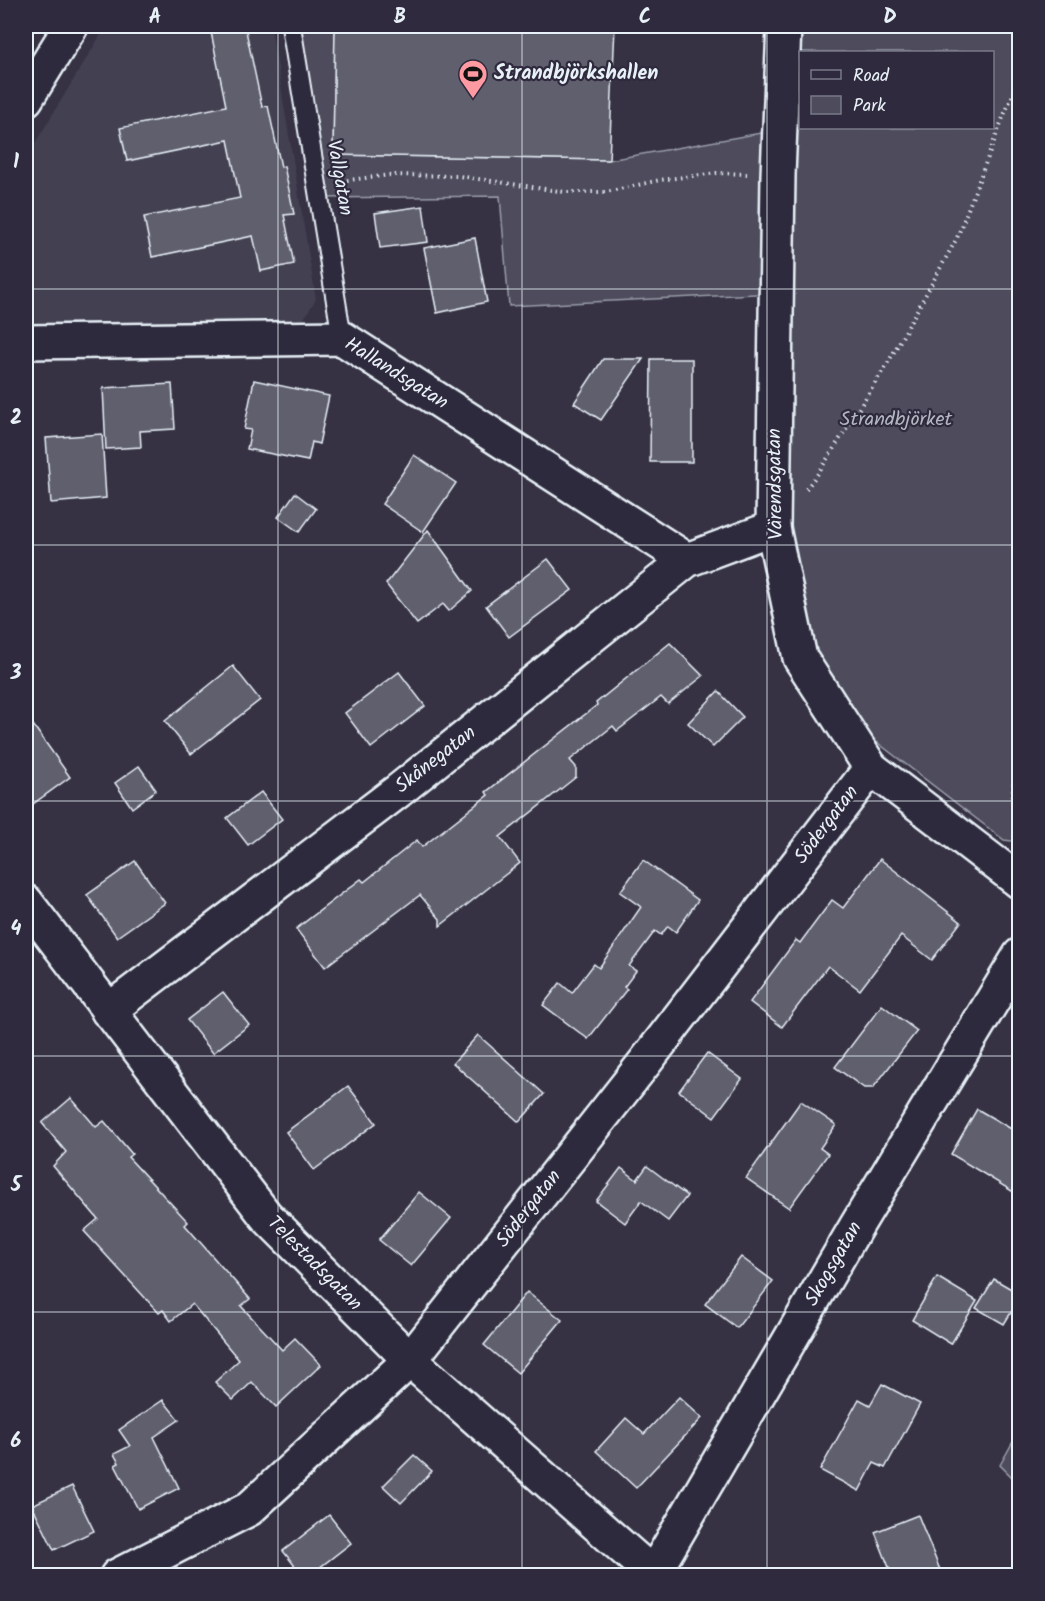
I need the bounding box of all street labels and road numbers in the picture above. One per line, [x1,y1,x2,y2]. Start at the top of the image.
street label: Vallgatan [317,138,361,218]
street label: Hallandsgatan [338,329,454,419]
street label: Värendsgatan [759,428,793,540]
street label: Skånegatan [388,718,484,802]
street label: Södergatan [787,779,867,871]
street label: Södergatan [488,1163,570,1255]
street label: Telestadsgatan [259,1209,369,1319]
street label: Skogsgatan [797,1215,871,1313]

